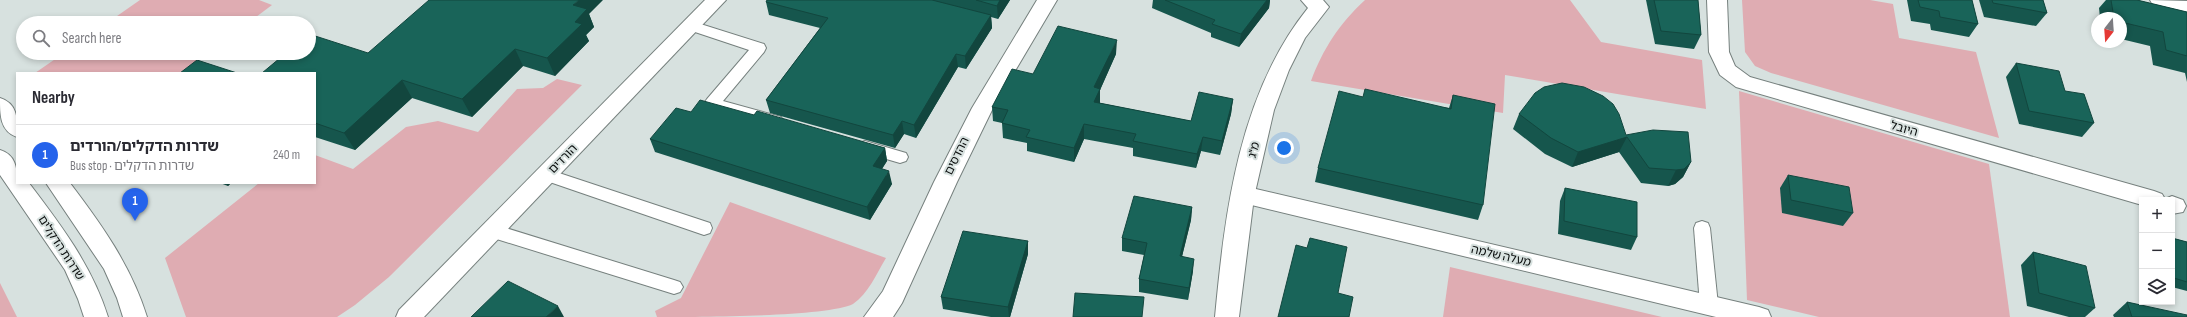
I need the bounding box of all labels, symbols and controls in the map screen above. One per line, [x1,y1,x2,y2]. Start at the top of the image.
north arrow [2091,12,2127,48]
search box [16,16,316,60]
icon: search [30,27,52,49]
text: Search here [62,29,122,48]
text: Nearby [32,88,75,108]
street label: היובל [1889,118,1919,140]
street label: ההדסים [941,135,973,177]
text: שדרות הדקלים/הורדים [70,137,219,156]
your location [1274,138,1294,158]
street label: מ"ג [1245,140,1263,160]
street label: הורדים [545,141,581,177]
text: 1 [42,147,48,163]
text: 240 m [273,147,300,163]
text: Bus stop · שדרות הדקלים [70,158,194,174]
pin: 1 [122,188,148,221]
map controls [2139,197,2175,305]
button: + [2139,197,2175,233]
street label: שדרות הדקלים [35,213,87,283]
button: − [2139,233,2175,269]
street label: מעלה שלמה [1469,242,1533,270]
button: layers [2139,269,2175,305]

